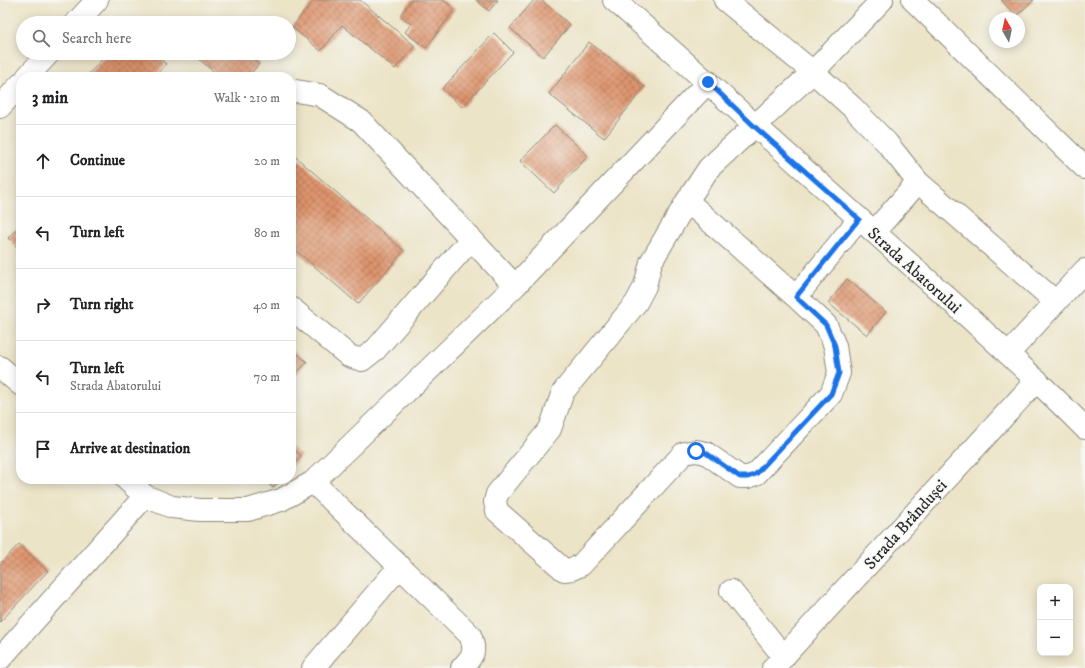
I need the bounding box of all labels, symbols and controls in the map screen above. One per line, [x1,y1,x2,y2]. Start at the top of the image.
north arrow [989,12,1025,48]
search box [16,16,296,60]
icon: search [30,27,52,49]
text: Search here [62,29,131,48]
route end [699,73,717,91]
text: 3 min [32,87,68,109]
text: Walk · 210 m [214,90,280,106]
icon: ahead [32,150,54,172]
text: Continue [70,151,125,170]
text: 20 m [254,153,280,169]
icon: left [32,222,54,244]
text: Turn left [70,223,124,242]
street label: Strada Abatorului [863,223,966,319]
text: 80 m [254,225,280,241]
icon: right [32,294,54,316]
text: Turn right [70,295,133,314]
text: 40 m [253,297,280,313]
text: Turn left [70,359,124,378]
icon: left [32,366,54,388]
text: 70 m [254,369,280,385]
text: Strada Abatorului [70,378,161,394]
icon: arrive [32,438,54,460]
text: Arrive at destination [70,439,190,458]
route start [687,442,705,460]
street label: Strada Brândușei [859,475,952,574]
map controls [1037,584,1073,656]
button: + [1037,584,1073,620]
button: − [1037,620,1073,656]

